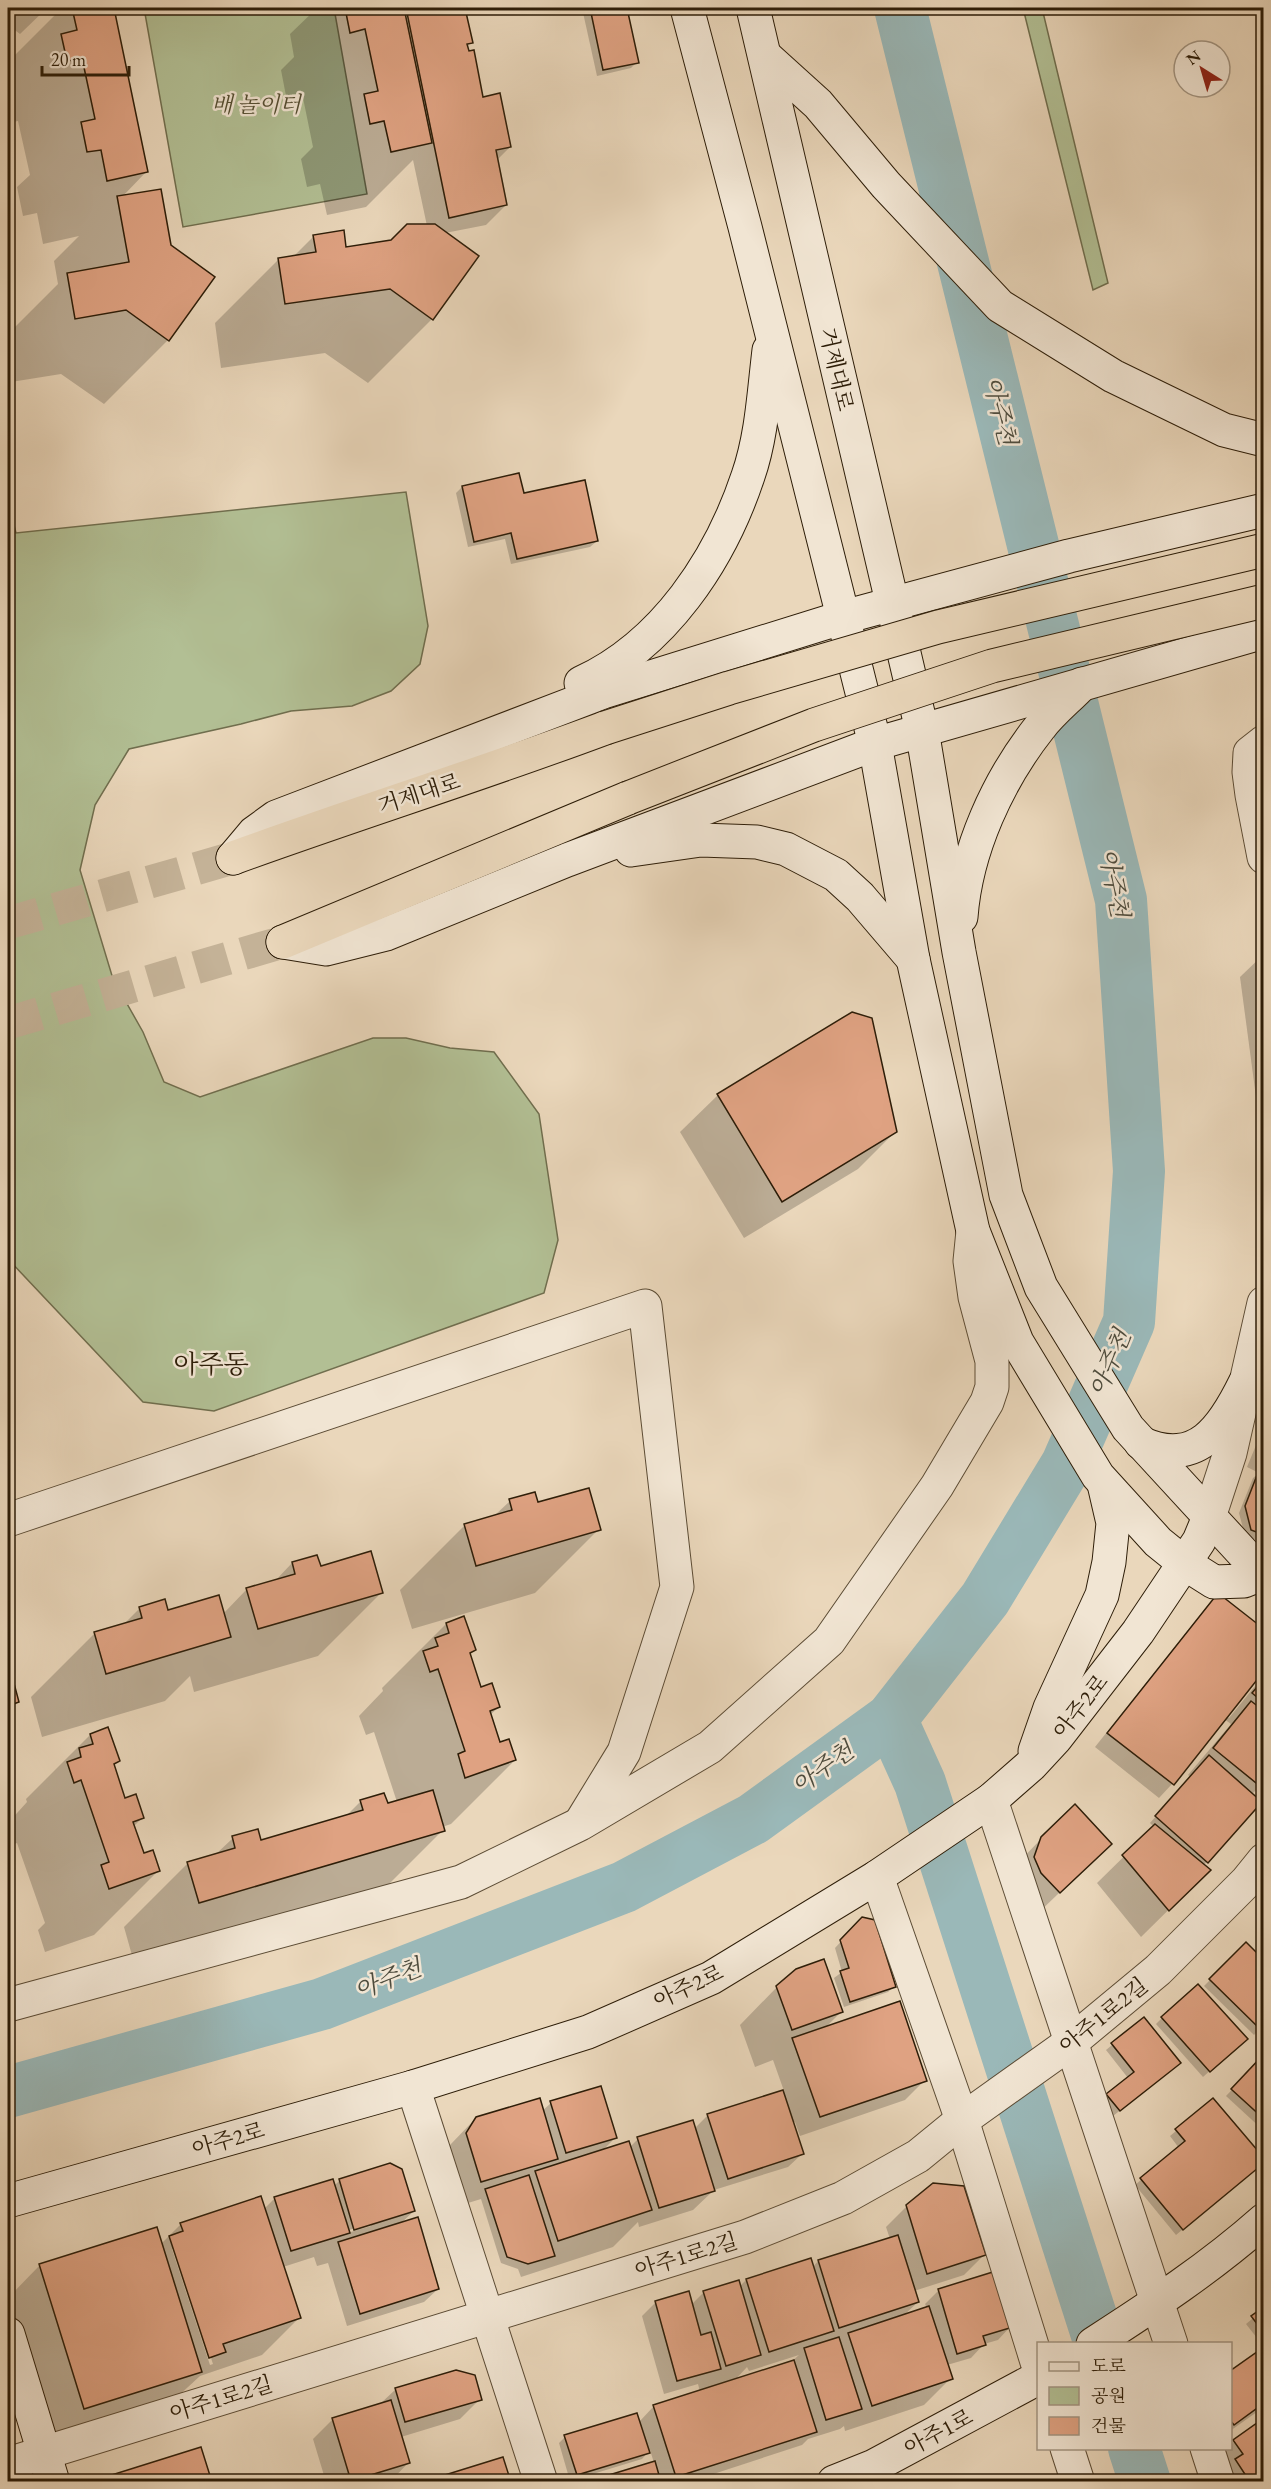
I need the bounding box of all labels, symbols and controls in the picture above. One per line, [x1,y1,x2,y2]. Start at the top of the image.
scale bar [42,39,129,77]
north arrow [1172,39,1232,99]
text: N [1182,45,1205,70]
text: 20 m [51,48,86,71]
park label: 배 놀이터 [211,90,302,119]
street label: 거제대로 [813,324,860,414]
water label: 아주천 [977,373,1024,450]
street label: 거제대로 [374,767,464,820]
water label: 아주천 [1093,846,1137,922]
water label: 아주천 [1082,1323,1138,1401]
district label: 아주동 [173,1347,249,1381]
street label: 아주2로 [1046,1668,1115,1745]
water label: 아주천 [785,1734,861,1801]
water label: 아주천 [350,1951,428,2005]
street label: 아주2로 [648,1958,728,2015]
street label: 아주1로2길 [1053,1971,1154,2060]
street label: 아주2로 [188,2115,268,2164]
street label: 아주1로2길 [631,2226,741,2285]
legend [1037,2342,1232,2450]
text: 도로 [1091,2354,1126,2377]
street label: 아주1로2길 [166,2369,276,2428]
text: 공원 [1091,2384,1126,2407]
street label: 아주1로 [899,2402,978,2463]
text: 건물 [1091,2414,1126,2437]

